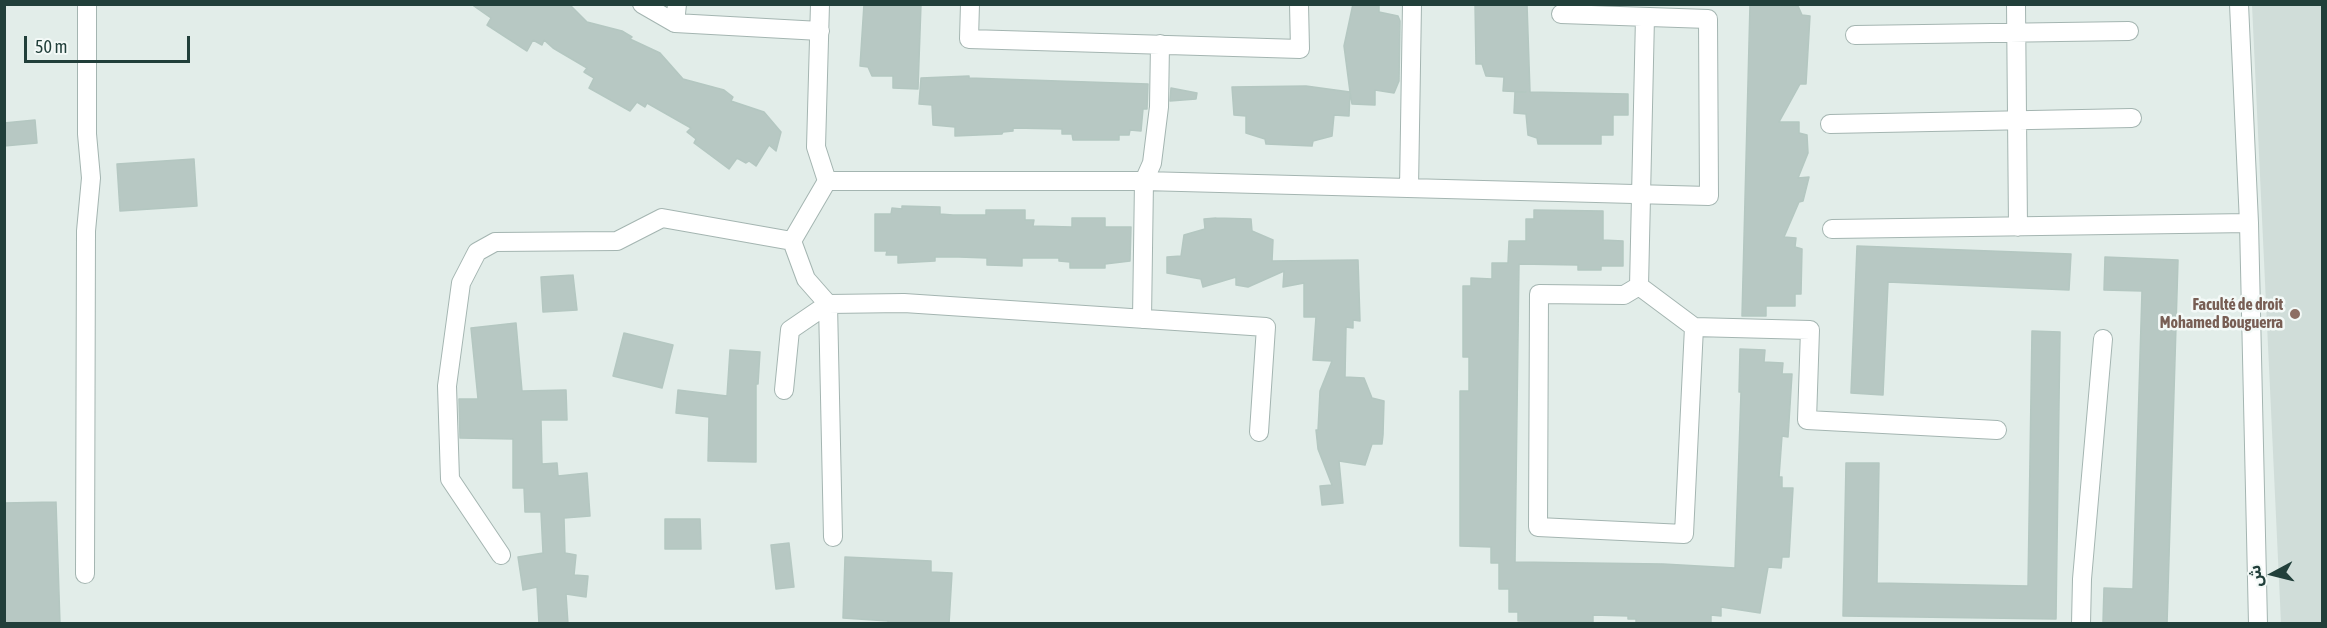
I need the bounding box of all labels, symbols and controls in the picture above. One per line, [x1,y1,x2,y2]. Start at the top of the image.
scale bar [27,24,194,62]
text: 50 m [35,36,67,57]
place label: Faculté de droit Mohamed Bouguerra [2160,295,2283,333]
marker: Faculté de droit Mohamed Bouguerra [2288,307,2302,321]
north arrow [2243,544,2303,604]
text: ش [2245,564,2265,588]

